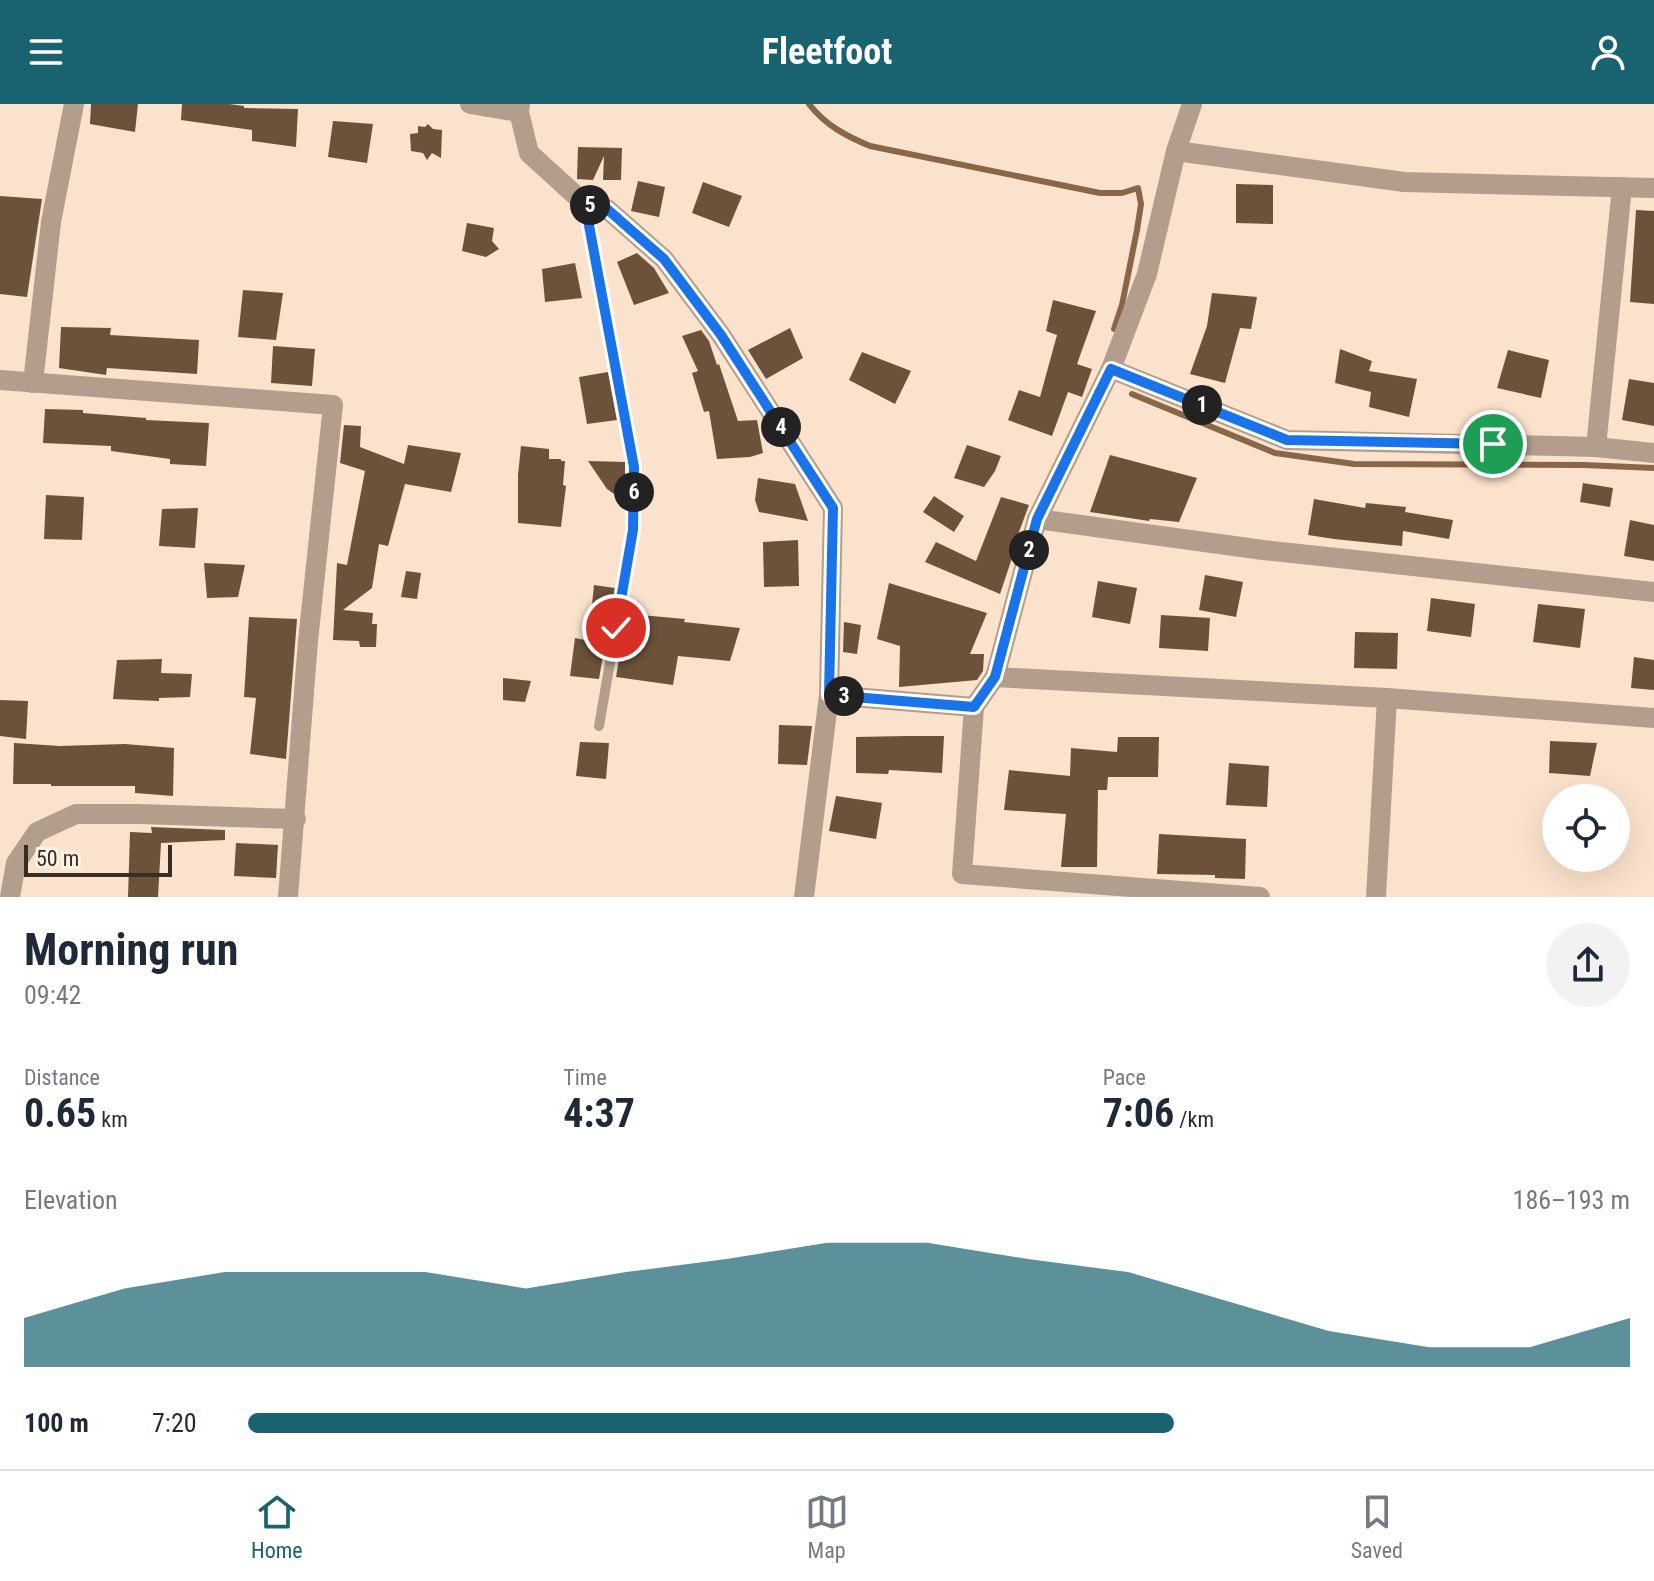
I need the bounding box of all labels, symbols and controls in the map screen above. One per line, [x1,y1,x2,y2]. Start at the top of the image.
icon: menu [24,30,68,74]
icon: person [1586,30,1630,74]
text: Fleetfoot [762,31,892,73]
pin: 5 [570,185,610,225]
text: 5 [584,192,596,217]
pin: 1 [1182,385,1222,425]
text: 1 [1196,392,1208,417]
pin: 4 [761,407,801,447]
pin [1459,410,1527,478]
text: 4 [775,414,787,439]
icon: arrive [1471,422,1515,466]
pin: 6 [614,472,654,512]
text: 6 [628,479,640,504]
pin: 2 [1009,530,1049,570]
text: 2 [1023,537,1035,562]
pin [582,594,650,662]
icon: check [594,606,638,650]
pin: 3 [824,676,864,716]
text: 3 [838,683,850,708]
map controls [1542,784,1630,872]
button: locate [1542,784,1630,872]
scale bar [24,841,172,877]
text: 50 m [36,846,79,871]
button: share [1546,923,1630,1007]
text: Morning run [24,924,238,976]
text: 09:42 [24,980,81,1010]
text: Distance [24,1065,100,1090]
text: Time [563,1065,607,1090]
text: Pace [1103,1065,1146,1090]
text: 0.65 [24,1090,96,1137]
text: 4:37 [563,1090,635,1137]
text: 7:06 [1103,1090,1174,1137]
text: km [96,1107,128,1132]
text: /km [1174,1107,1214,1132]
text: Elevation [24,1185,118,1215]
text: 186–193 m [1513,1185,1630,1215]
text: 100 m [24,1408,89,1438]
text: 7:20 [152,1408,197,1438]
tab: Home [251,1490,303,1563]
tab: Map [805,1490,849,1563]
tab: Saved [1351,1490,1403,1563]

